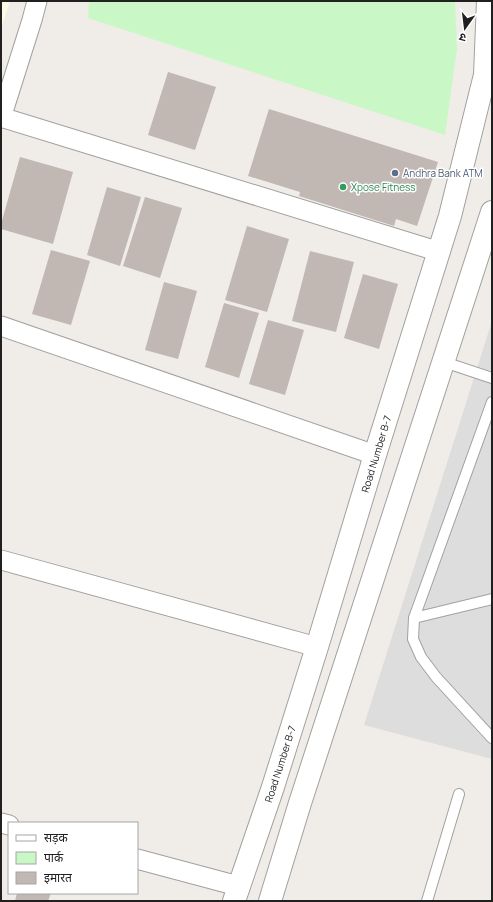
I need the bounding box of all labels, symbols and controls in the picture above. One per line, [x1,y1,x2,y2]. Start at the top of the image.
north arrow [445,8,485,48]
text: उ [457,30,467,46]
place label: Andhra Bank ATM [403,166,483,180]
marker: Andhra Bank ATM [390,168,400,178]
place label: Xpose Fitness [351,180,416,194]
marker: Xpose Fitness [338,182,348,192]
street label: Road Number B-7 [358,414,394,494]
street label: Road Number B-7 [261,724,299,804]
legend [8,822,138,894]
text: सड़क [44,829,69,846]
text: पार्क [44,849,64,866]
text: इमारत [44,869,73,886]

